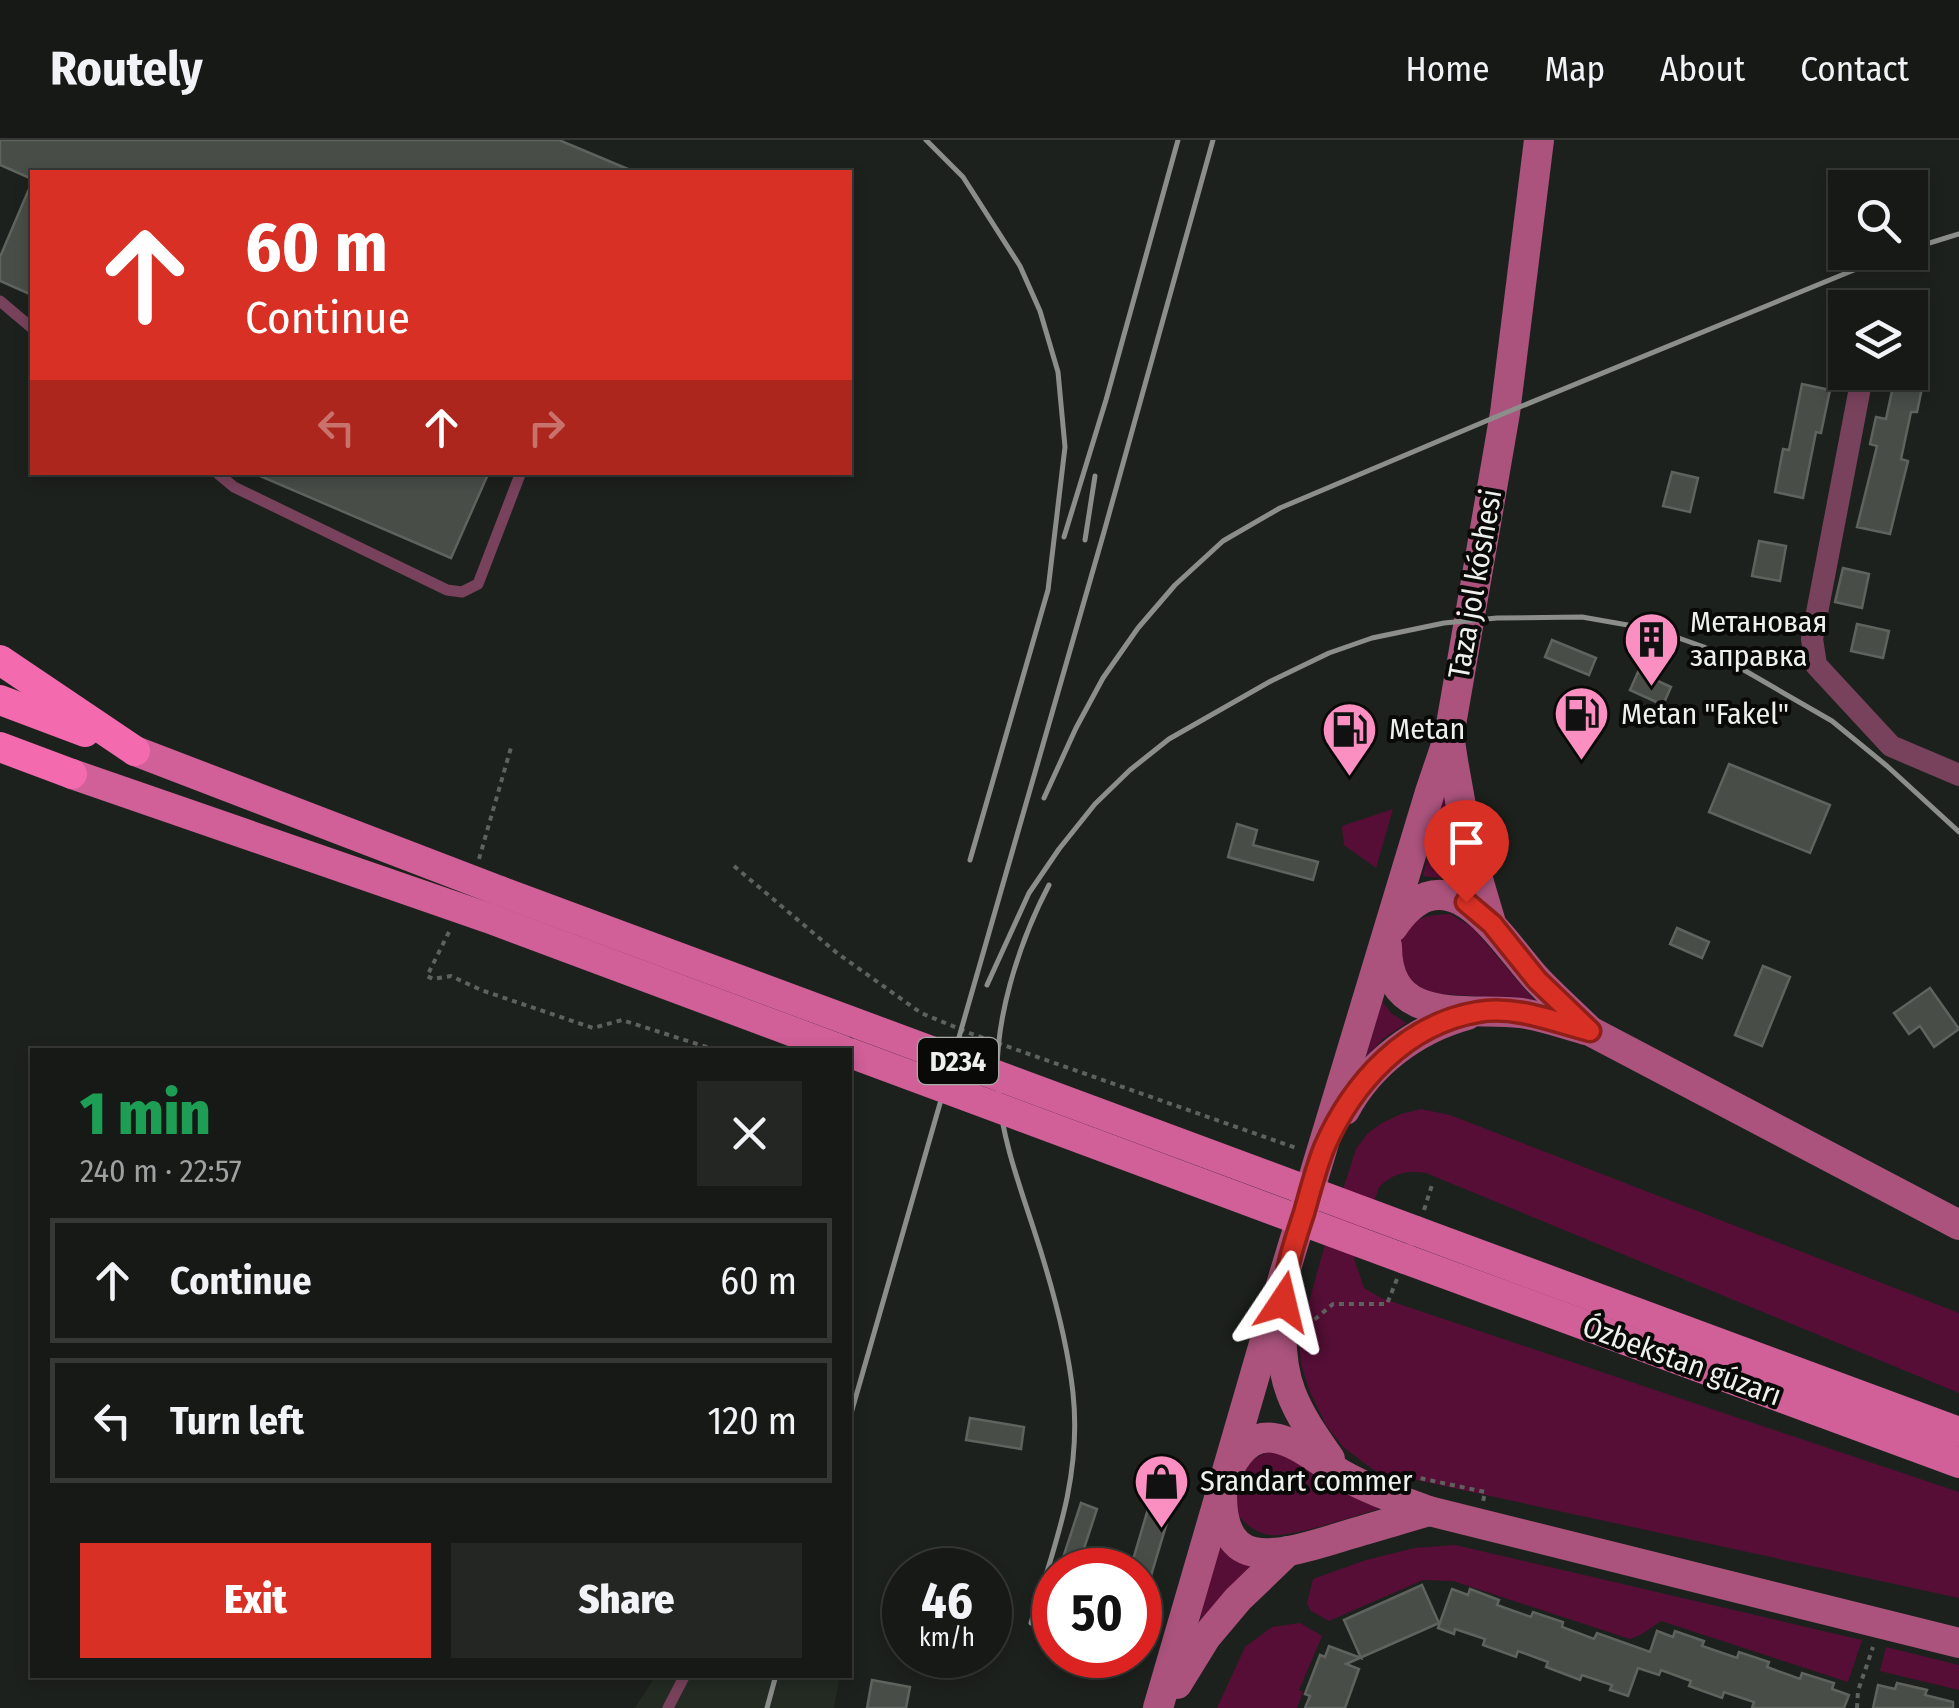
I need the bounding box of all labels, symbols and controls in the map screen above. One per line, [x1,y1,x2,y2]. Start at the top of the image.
text: Routely [50,40,203,98]
text: Home [1406,48,1489,90]
text: Map [1544,48,1605,90]
text: About [1660,48,1745,90]
text: Contact [1800,48,1909,90]
map controls [1828,170,1928,390]
button: search [1828,170,1928,270]
text: 60 m [245,206,388,290]
icon: ahead [80,210,210,340]
button: layers [1828,290,1928,390]
text: Continue [245,291,410,345]
icon: left [309,400,364,455]
icon: ahead [414,400,469,455]
icon: right [519,400,574,455]
street label: Taza jol kóshesi [1441,486,1509,682]
place label: Метановая заправка [1690,604,1827,674]
building icon: Метановая заправка [1621,609,1681,688]
fuel station icon: Metan "Fakel" [1552,684,1612,763]
place label: Metan "Fakel" [1621,696,1789,732]
fuel station icon: Metan [1320,699,1380,778]
place label: Metan [1389,711,1465,747]
pin [1424,800,1509,903]
icon: arrive [1439,815,1494,870]
road number: D234 [918,1038,998,1084]
text: 1 min [80,1078,211,1150]
button: close [697,1081,802,1186]
text: 240 m · 22:57 [80,1152,242,1190]
position arrow [1231,1250,1335,1354]
icon: ahead [85,1253,140,1308]
text: Continue [170,1258,311,1304]
text: 60 m [720,1258,797,1304]
street label: Ózbekstan gúzarı [1578,1308,1786,1414]
icon: left [85,1393,140,1448]
text: Turn left [170,1398,304,1444]
text: 120 m [707,1398,797,1444]
shop icon: Srandart commer [1131,1451,1191,1530]
place label: Srandart commer [1200,1463,1413,1499]
button: Exit [80,1543,431,1658]
button: Share [451,1543,802,1658]
speed limit sign: 50 [1032,1548,1162,1678]
text: 46 [921,1571,973,1631]
text: km/h [919,1623,975,1653]

